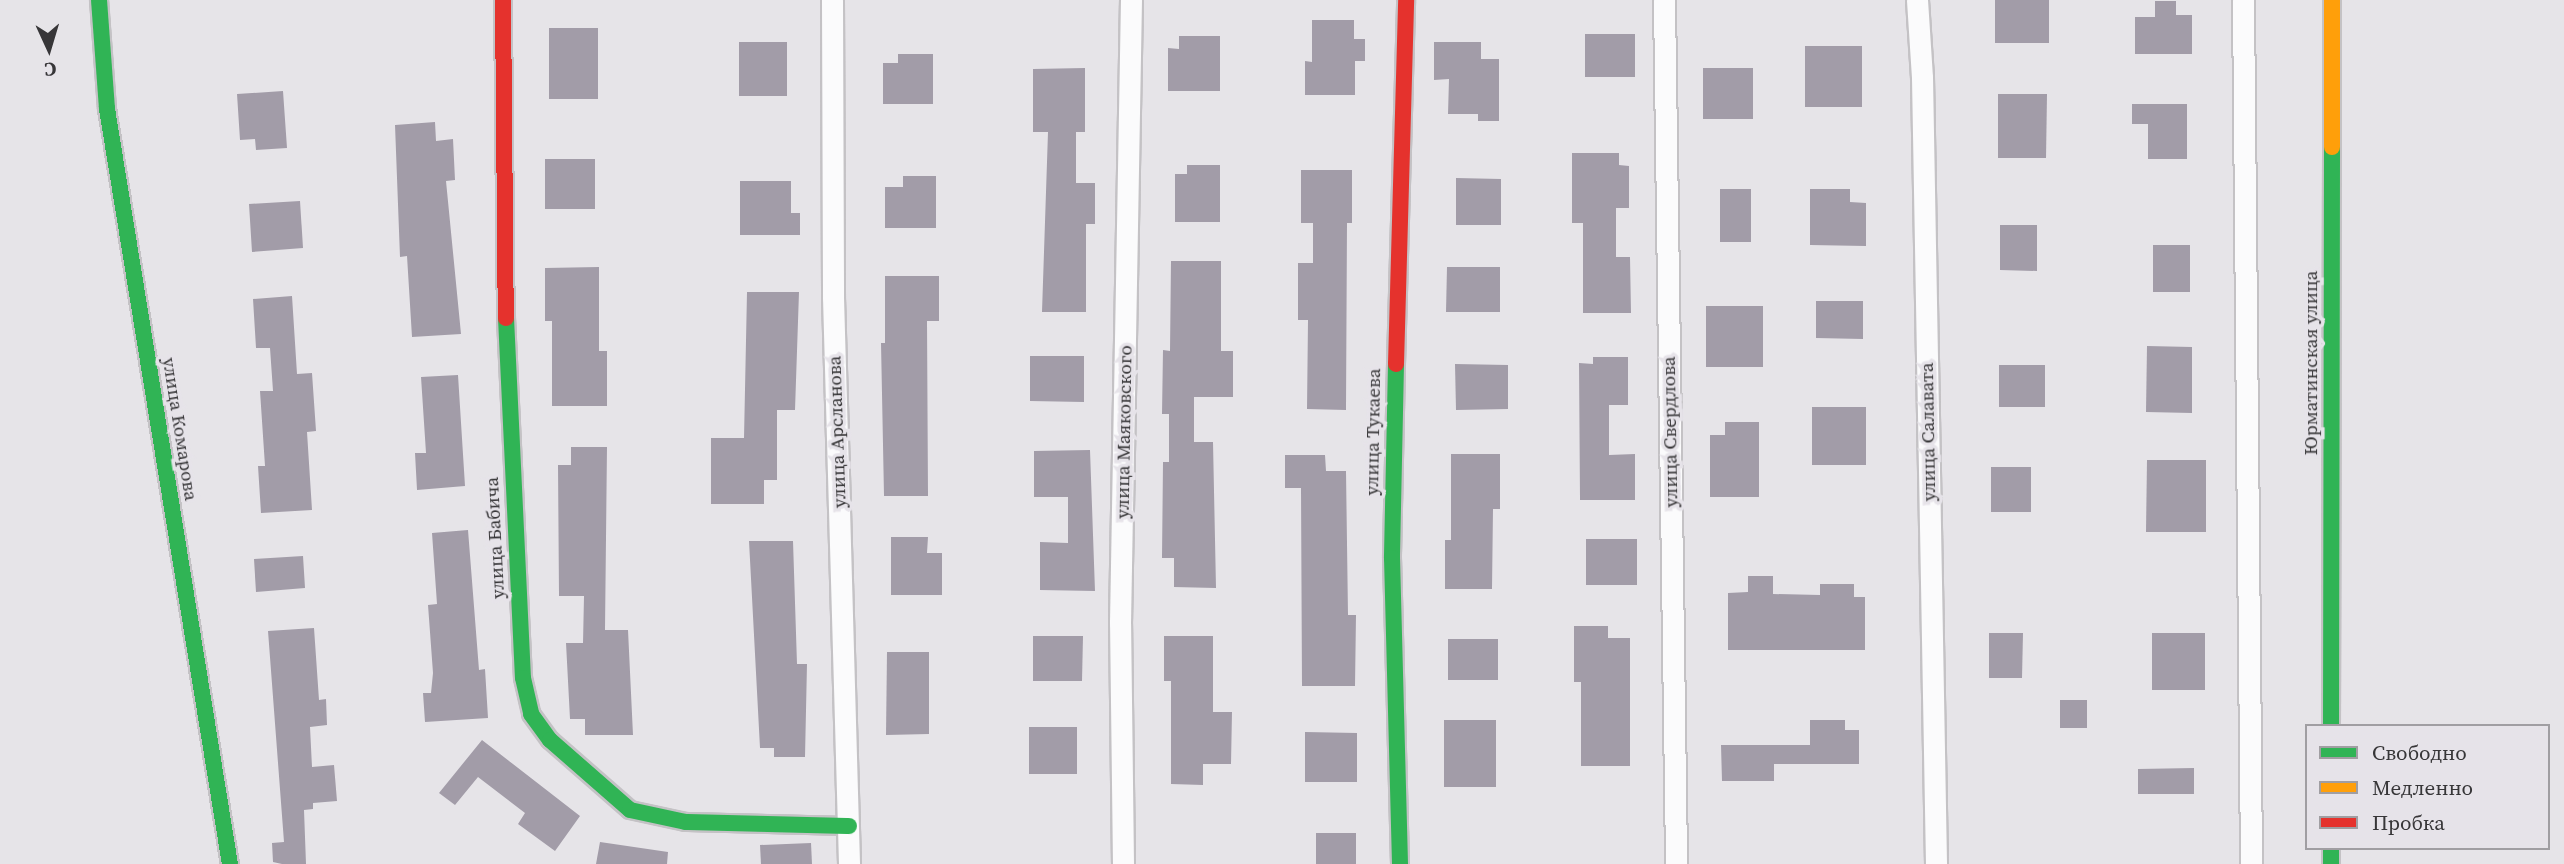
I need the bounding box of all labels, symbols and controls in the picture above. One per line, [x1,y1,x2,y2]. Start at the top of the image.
north arrow [14,14,84,84]
text: С [44,57,57,83]
street label: Юрматинская улица [2300,271,2322,455]
street label: улица Маяковского [1111,345,1137,519]
street label: улица Арсланова [823,355,851,509]
street label: улица Комарова [157,356,203,502]
street label: улица Свердлова [1657,356,1683,508]
street label: улица Салавата [1915,362,1941,502]
street label: улица Тукаева [1360,368,1386,496]
street label: улица Бабича [480,476,510,600]
legend [2305,724,2550,850]
text: Свободно [2372,738,2467,767]
text: Медленно [2372,773,2473,802]
text: Пробка [2372,808,2445,837]

